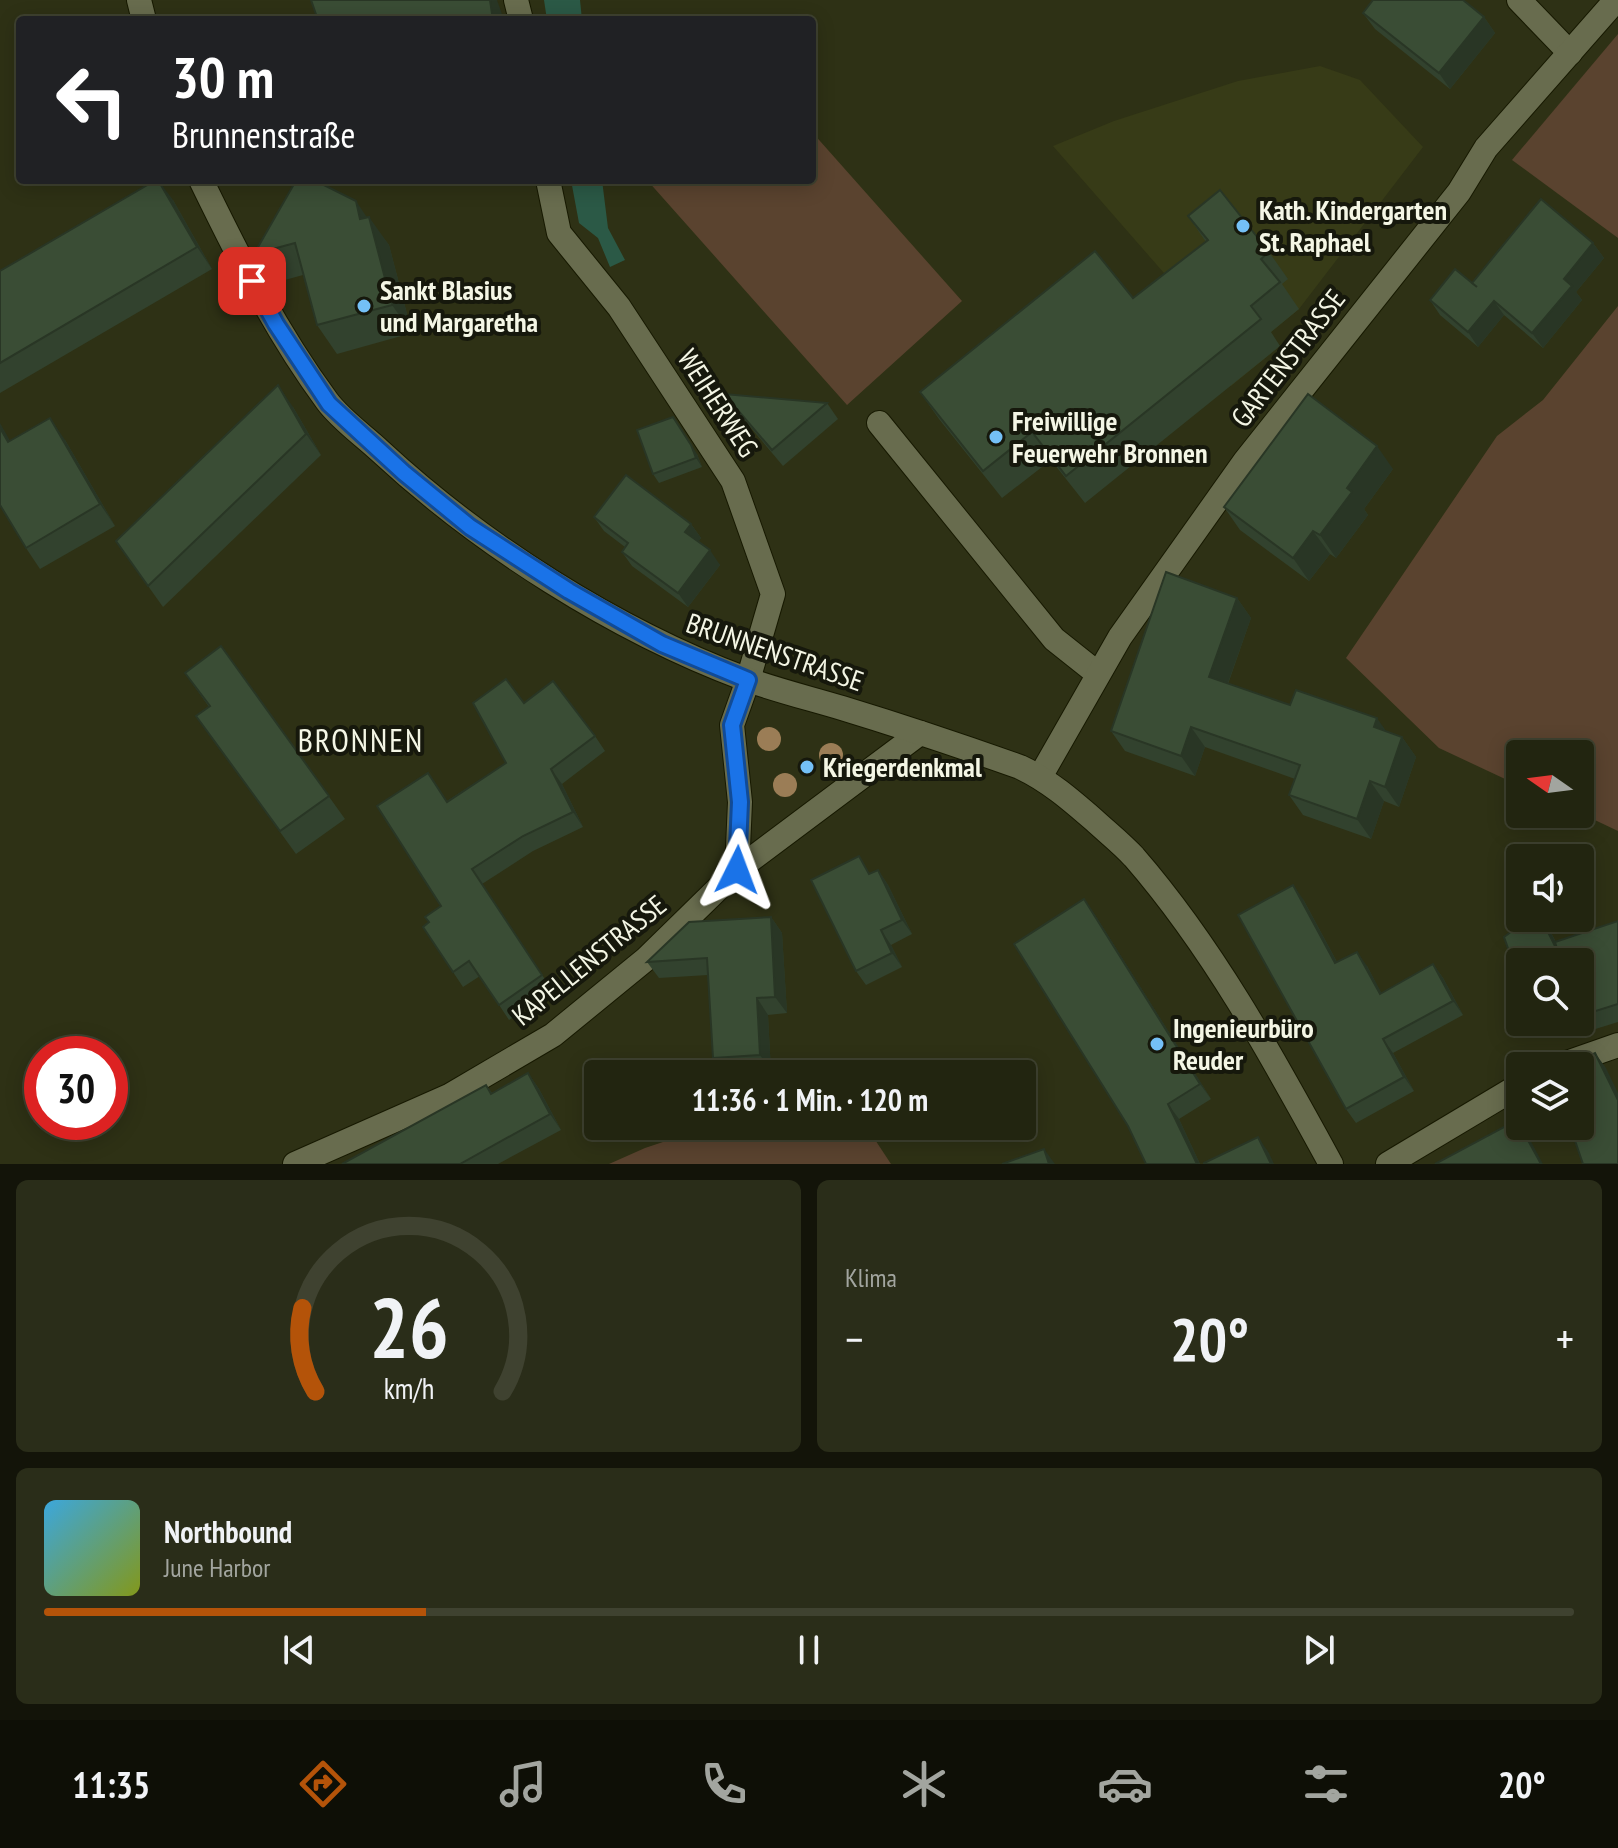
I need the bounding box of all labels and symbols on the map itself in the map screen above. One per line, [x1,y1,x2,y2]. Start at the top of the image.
place label: Kath. Kindergarten St. Raphael [1259,191,1447,260]
marker: Kath. Kindergarten St. Raphael [1234,217,1252,235]
pin [218,247,286,315]
place label: Sankt Blasius und Margaretha [380,271,538,340]
street label: GARTENSTRASSE [1222,281,1353,434]
marker: Sankt Blasius und Margaretha [355,297,373,315]
street label: WEIHERWEG [670,342,767,464]
place label: Freiwillige Feuerwehr Bronnen [1012,402,1207,471]
marker: Freiwillige Feuerwehr Bronnen [987,428,1005,446]
street label: BRUNNENSTRASSE [682,604,869,699]
district label: BRONNEN [298,719,424,761]
north arrow [1506,740,1594,828]
place label: Kriegerdenkmal [823,748,982,785]
marker: Kriegerdenkmal [798,758,816,776]
position arrow [695,828,779,912]
street label: KAPELLENSTRASSE [504,886,673,1033]
place label: Ingenieurbüro Reuder [1173,1009,1314,1078]
marker: Ingenieurbüro Reuder [1148,1035,1166,1053]
speed limit sign: 30 [24,1036,128,1140]

